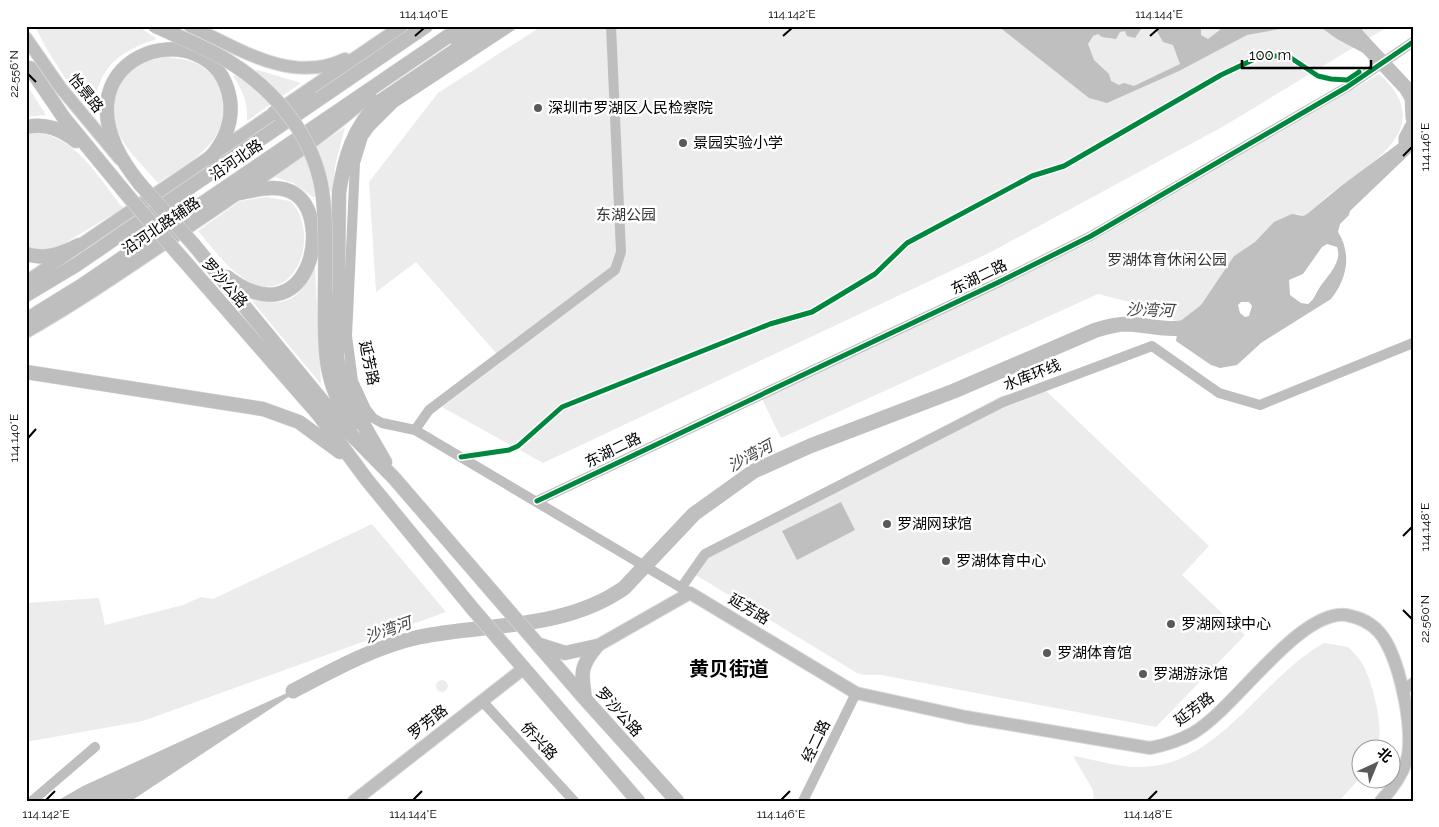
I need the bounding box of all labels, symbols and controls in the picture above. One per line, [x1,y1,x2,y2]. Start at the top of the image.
text: 114.140°E [400,7,448,21]
text: 114.142°E [768,7,816,21]
text: 114.144°E [1135,7,1183,21]
scale bar [1242,38,1370,70]
text: 100 m [1249,46,1291,64]
text: 22.556°N [7,50,21,98]
street label: 怡景路 [65,70,107,116]
place label: 深圳市罗湖区人民检察院 [548,99,713,117]
marker: 深圳市罗湖区人民检察院 [532,102,544,114]
text: 114.146°E [1418,123,1432,171]
place label: 景园实验小学 [693,134,783,152]
street label: 沿河北路 [206,136,266,184]
marker: 景园实验小学 [677,137,689,149]
street label: 沿河北路辅路 [119,193,203,259]
park label: 东湖公园 [596,206,656,224]
park label: 罗湖体育休闲公园 [1107,251,1227,269]
street label: 罗沙公路 [199,254,251,312]
street label: 东湖二路 [948,256,1010,298]
water label: 沙湾河 [1126,300,1177,320]
street label: 延芳路 [356,339,382,387]
street label: 水库环线 [1001,356,1063,394]
text: 114.140°E [7,414,21,462]
street label: 东湖二路 [582,429,644,471]
water label: 沙湾河 [724,435,778,476]
text: 114.148°E [1418,503,1432,551]
place label: 罗湖网球馆 [897,515,972,533]
marker: 罗湖网球馆 [881,518,893,530]
place label: 罗湖体育中心 [956,552,1046,570]
marker: 罗湖体育中心 [940,555,952,567]
street label: 延芳路 [725,590,773,628]
text: 22.560°N [1418,595,1432,643]
water label: 沙湾河 [362,612,417,647]
place label: 罗湖网球中心 [1181,615,1271,633]
marker: 罗湖网球中心 [1165,618,1177,630]
place label: 罗湖体育馆 [1057,644,1132,662]
marker: 罗湖体育馆 [1041,647,1053,659]
district label: 黄贝街道 [689,657,769,681]
place label: 罗湖游泳馆 [1153,665,1228,683]
marker: 罗湖游泳馆 [1137,668,1149,680]
street label: 罗沙公路 [592,684,646,740]
street label: 延芳路 [1171,688,1217,730]
street label: 罗芳路 [405,701,451,743]
street label: 经二路 [798,717,834,765]
street label: 侨兴路 [517,718,561,764]
north arrow [1352,740,1402,790]
text: 北 [1374,744,1396,765]
text: 114.142°E [22,807,70,821]
text: 114.144°E [389,807,437,821]
text: 114.146°E [757,807,805,821]
text: 114.148°E [1124,807,1172,821]

